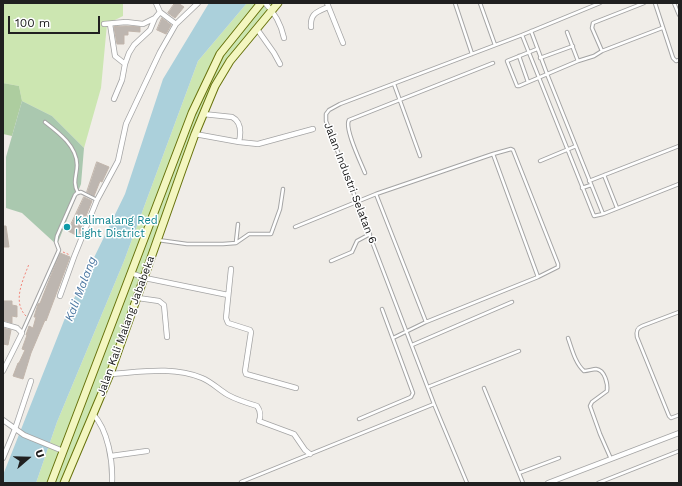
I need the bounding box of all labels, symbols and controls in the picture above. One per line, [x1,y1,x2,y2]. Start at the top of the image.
scale bar [10,8,102,34]
text: 100 m [15,16,50,30]
street label: Jalan Industri Selatan 6 [321,121,379,245]
place label: Kalimalang Red Light District [75,214,158,240]
marker: Kalimalang Red Light District [62,222,72,232]
street label: Jalan Kali Malang Jababeka [94,254,158,398]
water label: Kali Malang [62,255,100,323]
north arrow [8,438,48,478]
text: U [32,448,47,460]

